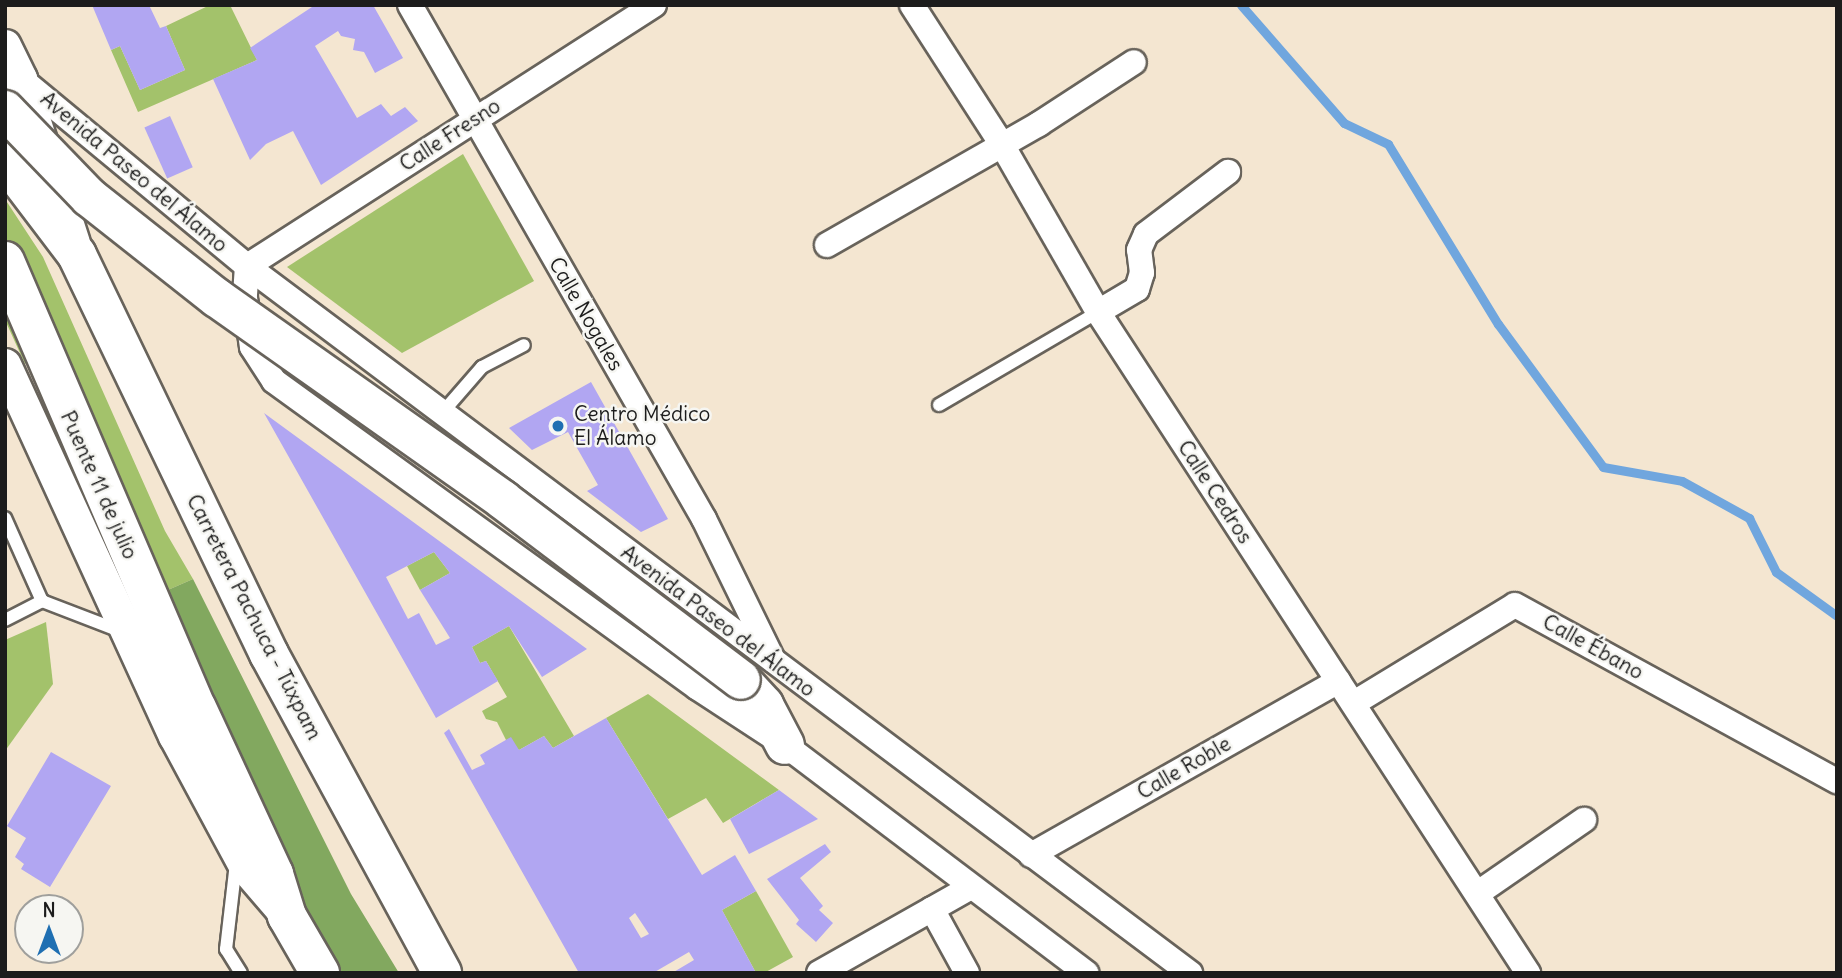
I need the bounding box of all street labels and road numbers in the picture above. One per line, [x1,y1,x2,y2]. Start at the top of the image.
street label: Avenida Paseo del Álamo [35,86,233,258]
street label: Calle Fresno [395,93,505,177]
street label: Calle Nogales [543,253,629,375]
street label: Puente 11 de julio [55,407,143,563]
street label: Calle Cedros [1172,436,1258,548]
street label: Carretera Pachuca - Túxpam [181,490,327,744]
street label: Avenida Paseo del Álamo [616,540,820,702]
street label: Calle Ébano [1538,609,1648,685]
street label: Calle Roble [1133,731,1235,805]

